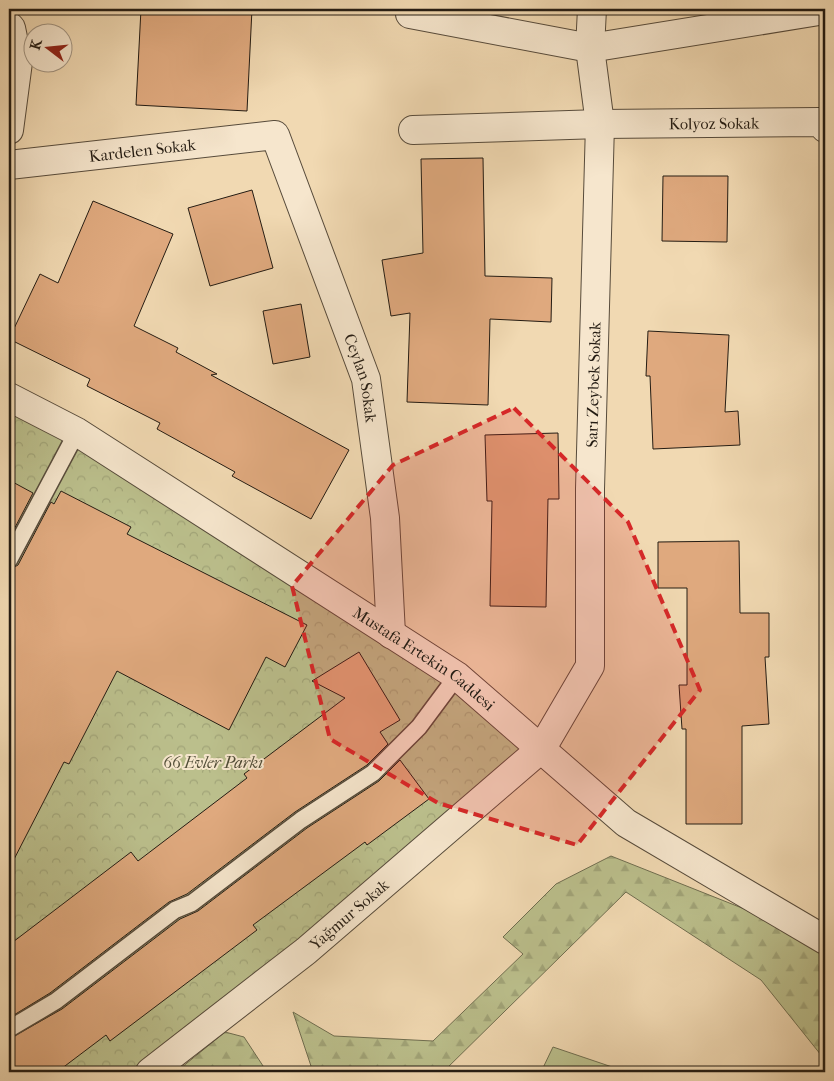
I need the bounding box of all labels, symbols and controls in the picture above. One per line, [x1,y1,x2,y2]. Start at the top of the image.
north arrow [22,22,72,72]
text: K [26,37,46,52]
street label: Kolyoz Sokak [669,114,760,133]
street label: Kardelen Sokak [88,135,197,166]
street label: Sarı Zeybek Sokak [582,321,605,448]
street label: Ceylan Sokak [340,331,381,424]
street label: Mustafa Ertekin Caddesi [349,603,499,715]
park label: 66 Evler Parkı [163,753,263,772]
street label: Yağmur Sokak [305,875,393,954]

